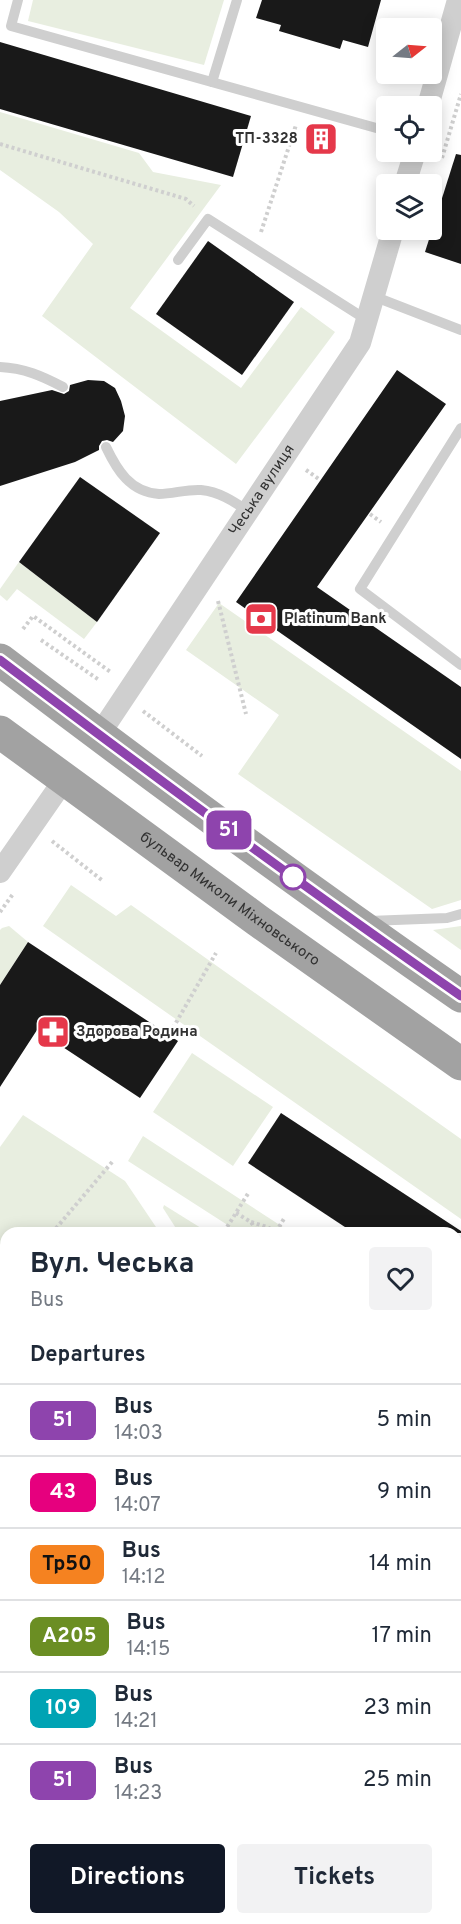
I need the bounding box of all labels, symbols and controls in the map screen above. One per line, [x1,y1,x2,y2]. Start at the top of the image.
north arrow [376,18,442,84]
map controls [376,18,442,240]
button: locate [376,96,442,162]
building icon: ТП-3328 [303,121,339,157]
place label: ТП-3328 [235,130,298,149]
button: layers [376,174,442,240]
street label: Чеська вулиця [225,441,299,539]
bank icon: Platinum Bank [243,601,279,637]
place label: Platinum Bank [284,610,387,629]
line badge: 51 [202,810,256,850]
text: 51 [218,817,240,844]
street label: бульвар Миколи Міхновського [136,828,323,971]
unlabelled marker [280,864,306,890]
pharmacy icon: Здорова Родина [35,1014,71,1050]
place label: Здорова Родина [76,1023,198,1042]
text: Вул. Чеська [30,1247,194,1283]
button: heart [369,1247,432,1310]
text: Bus [30,1288,64,1314]
text: Departures [30,1342,146,1369]
text: Bus [114,1394,153,1421]
text: 51 [52,1407,74,1434]
text: 5 min [377,1407,432,1434]
text: 14:03 [114,1421,163,1447]
text: Bus [114,1466,153,1493]
text: 43 [50,1479,76,1506]
text: 9 min [377,1479,432,1506]
text: 14:07 [114,1493,161,1519]
text: Bus [122,1538,161,1565]
text: Тр50 [42,1551,92,1578]
text: 14 min [369,1551,432,1578]
text: 14:12 [122,1565,166,1591]
text: Bus [127,1610,166,1637]
text: А205 [42,1623,97,1650]
text: 17 min [372,1623,432,1650]
text: 14:15 [127,1637,170,1663]
text: Bus [114,1682,153,1709]
text: 109 [45,1695,81,1722]
text: 23 min [364,1695,432,1722]
text: 14:21 [114,1709,158,1735]
text: Bus [114,1754,153,1781]
text: 51 [52,1767,74,1794]
text: 25 min [363,1767,432,1794]
text: 14:23 [114,1781,162,1807]
button: Directions [30,1844,225,1913]
button: Tickets [237,1844,432,1913]

